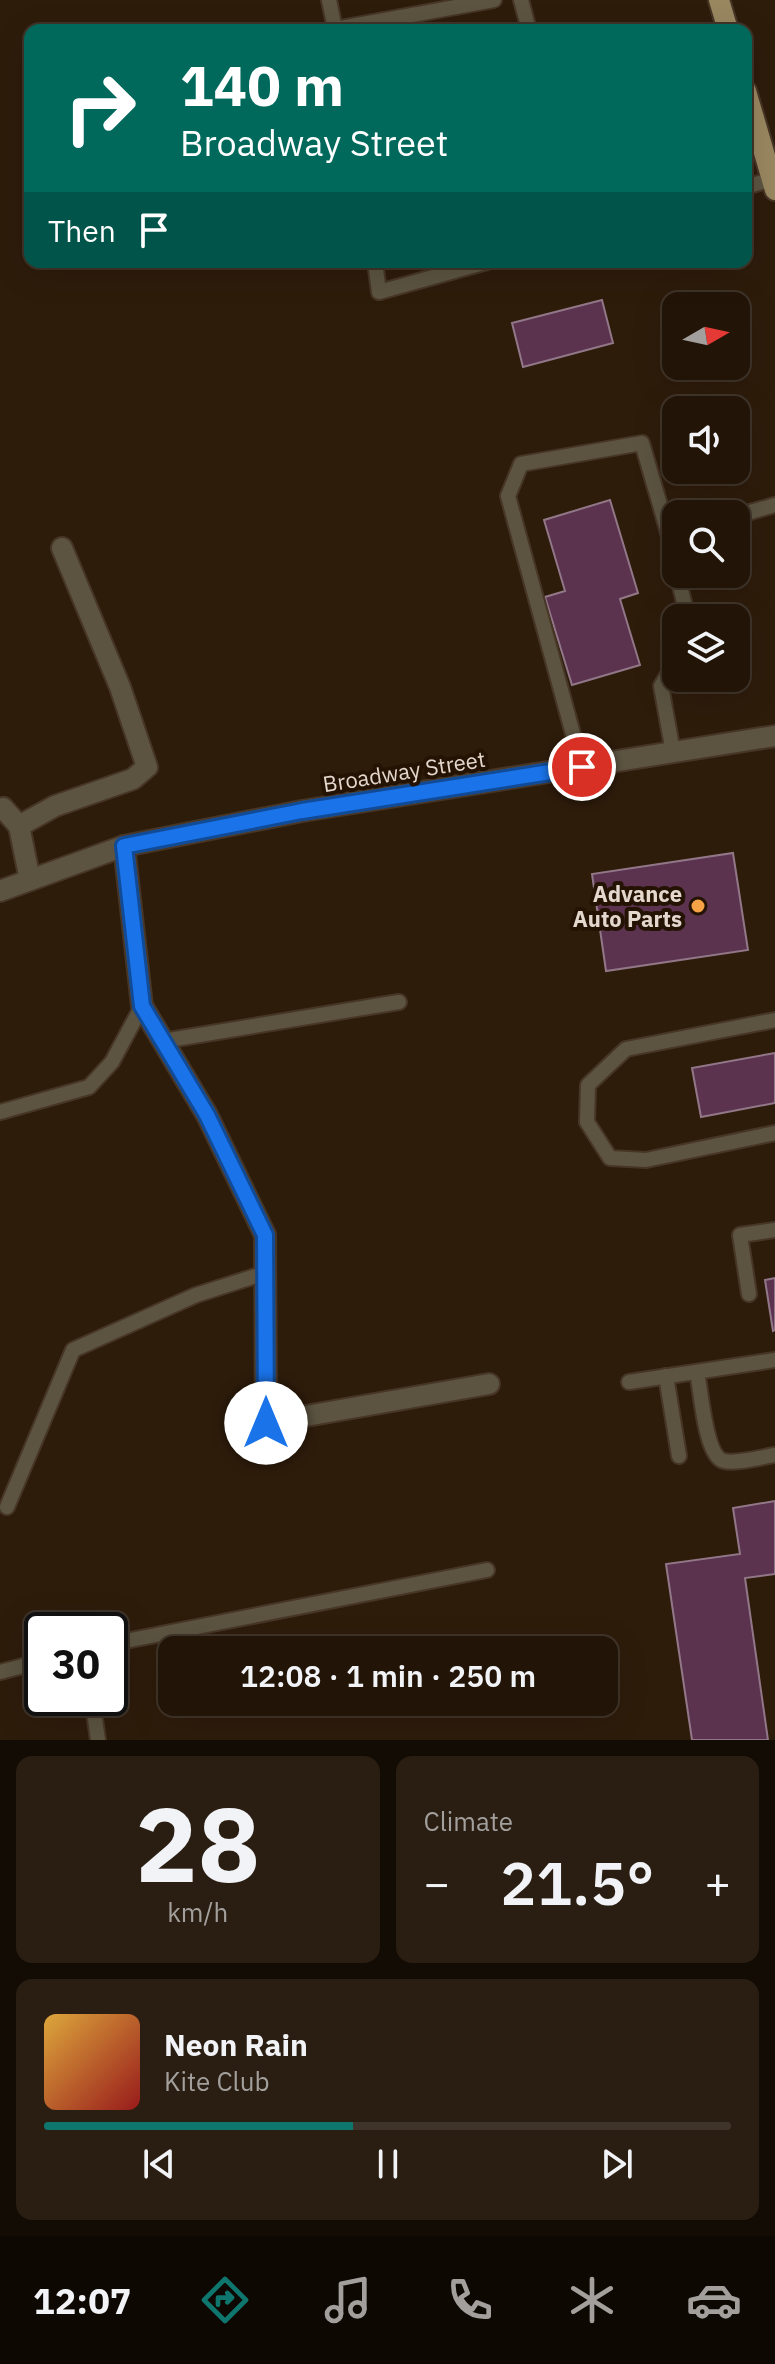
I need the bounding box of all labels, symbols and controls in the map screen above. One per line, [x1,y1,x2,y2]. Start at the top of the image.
text: 140 m [180,49,344,121]
icon: right [48,56,152,160]
text: Broadway Street [180,119,448,166]
icon: arrive [132,208,176,252]
text: Then [48,211,116,250]
north arrow [662,292,750,380]
map controls [662,292,750,692]
button: sound [662,396,750,484]
button: search [662,500,750,588]
button: layers [662,604,750,692]
pin [548,733,616,801]
street label: Broadway Street [321,744,487,798]
icon: arrive [560,745,604,789]
place label: Advance Auto Parts [573,879,682,933]
marker: Advance Auto Parts [689,897,707,915]
position arrow [224,1381,308,1465]
speed limit sign: 30 [24,1612,128,1716]
text: 12:08 · 1 min · 250 m [240,1656,536,1695]
text: 28 [135,1775,260,1911]
text: Climate [424,1804,513,1838]
text: 21.5° [500,1843,654,1922]
text: − [424,1854,450,1911]
text: + [705,1854,731,1911]
text: km/h [167,1895,228,1929]
text: Neon Rain [164,2025,308,2064]
text: Kite Club [164,2064,269,2098]
icon: previous [137,2142,181,2186]
icon: pause [366,2142,410,2186]
icon: next [595,2142,639,2186]
icon: directions [197,2272,253,2328]
icon: music [320,2272,376,2328]
icon: phone [442,2272,498,2328]
icon: climate [564,2272,620,2328]
icon: car [686,2272,742,2328]
text: 12:07 [33,2277,131,2324]

